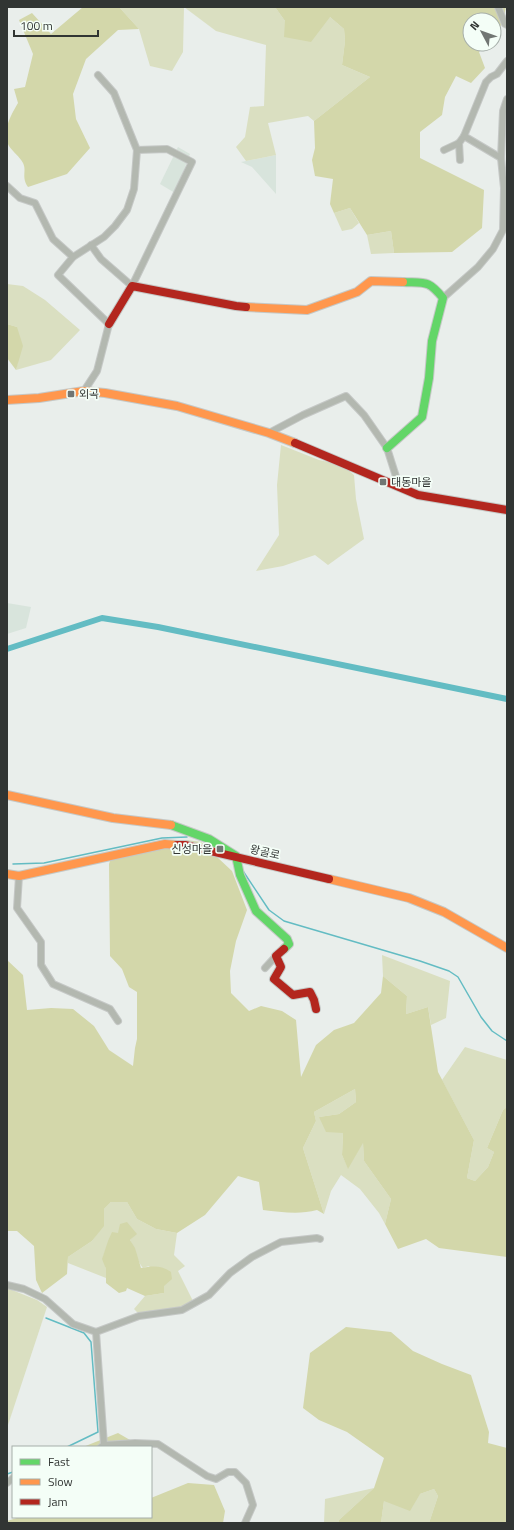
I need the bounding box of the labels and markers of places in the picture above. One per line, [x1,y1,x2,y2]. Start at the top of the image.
place label: 외곡 [79,386,99,402]
marker: 외곡 [66,389,76,399]
place label: 대동마을 [391,474,431,490]
marker: 대동마을 [378,477,388,487]
place label: 신성마을 [172,841,212,857]
marker: 신성마을 [215,844,225,854]

